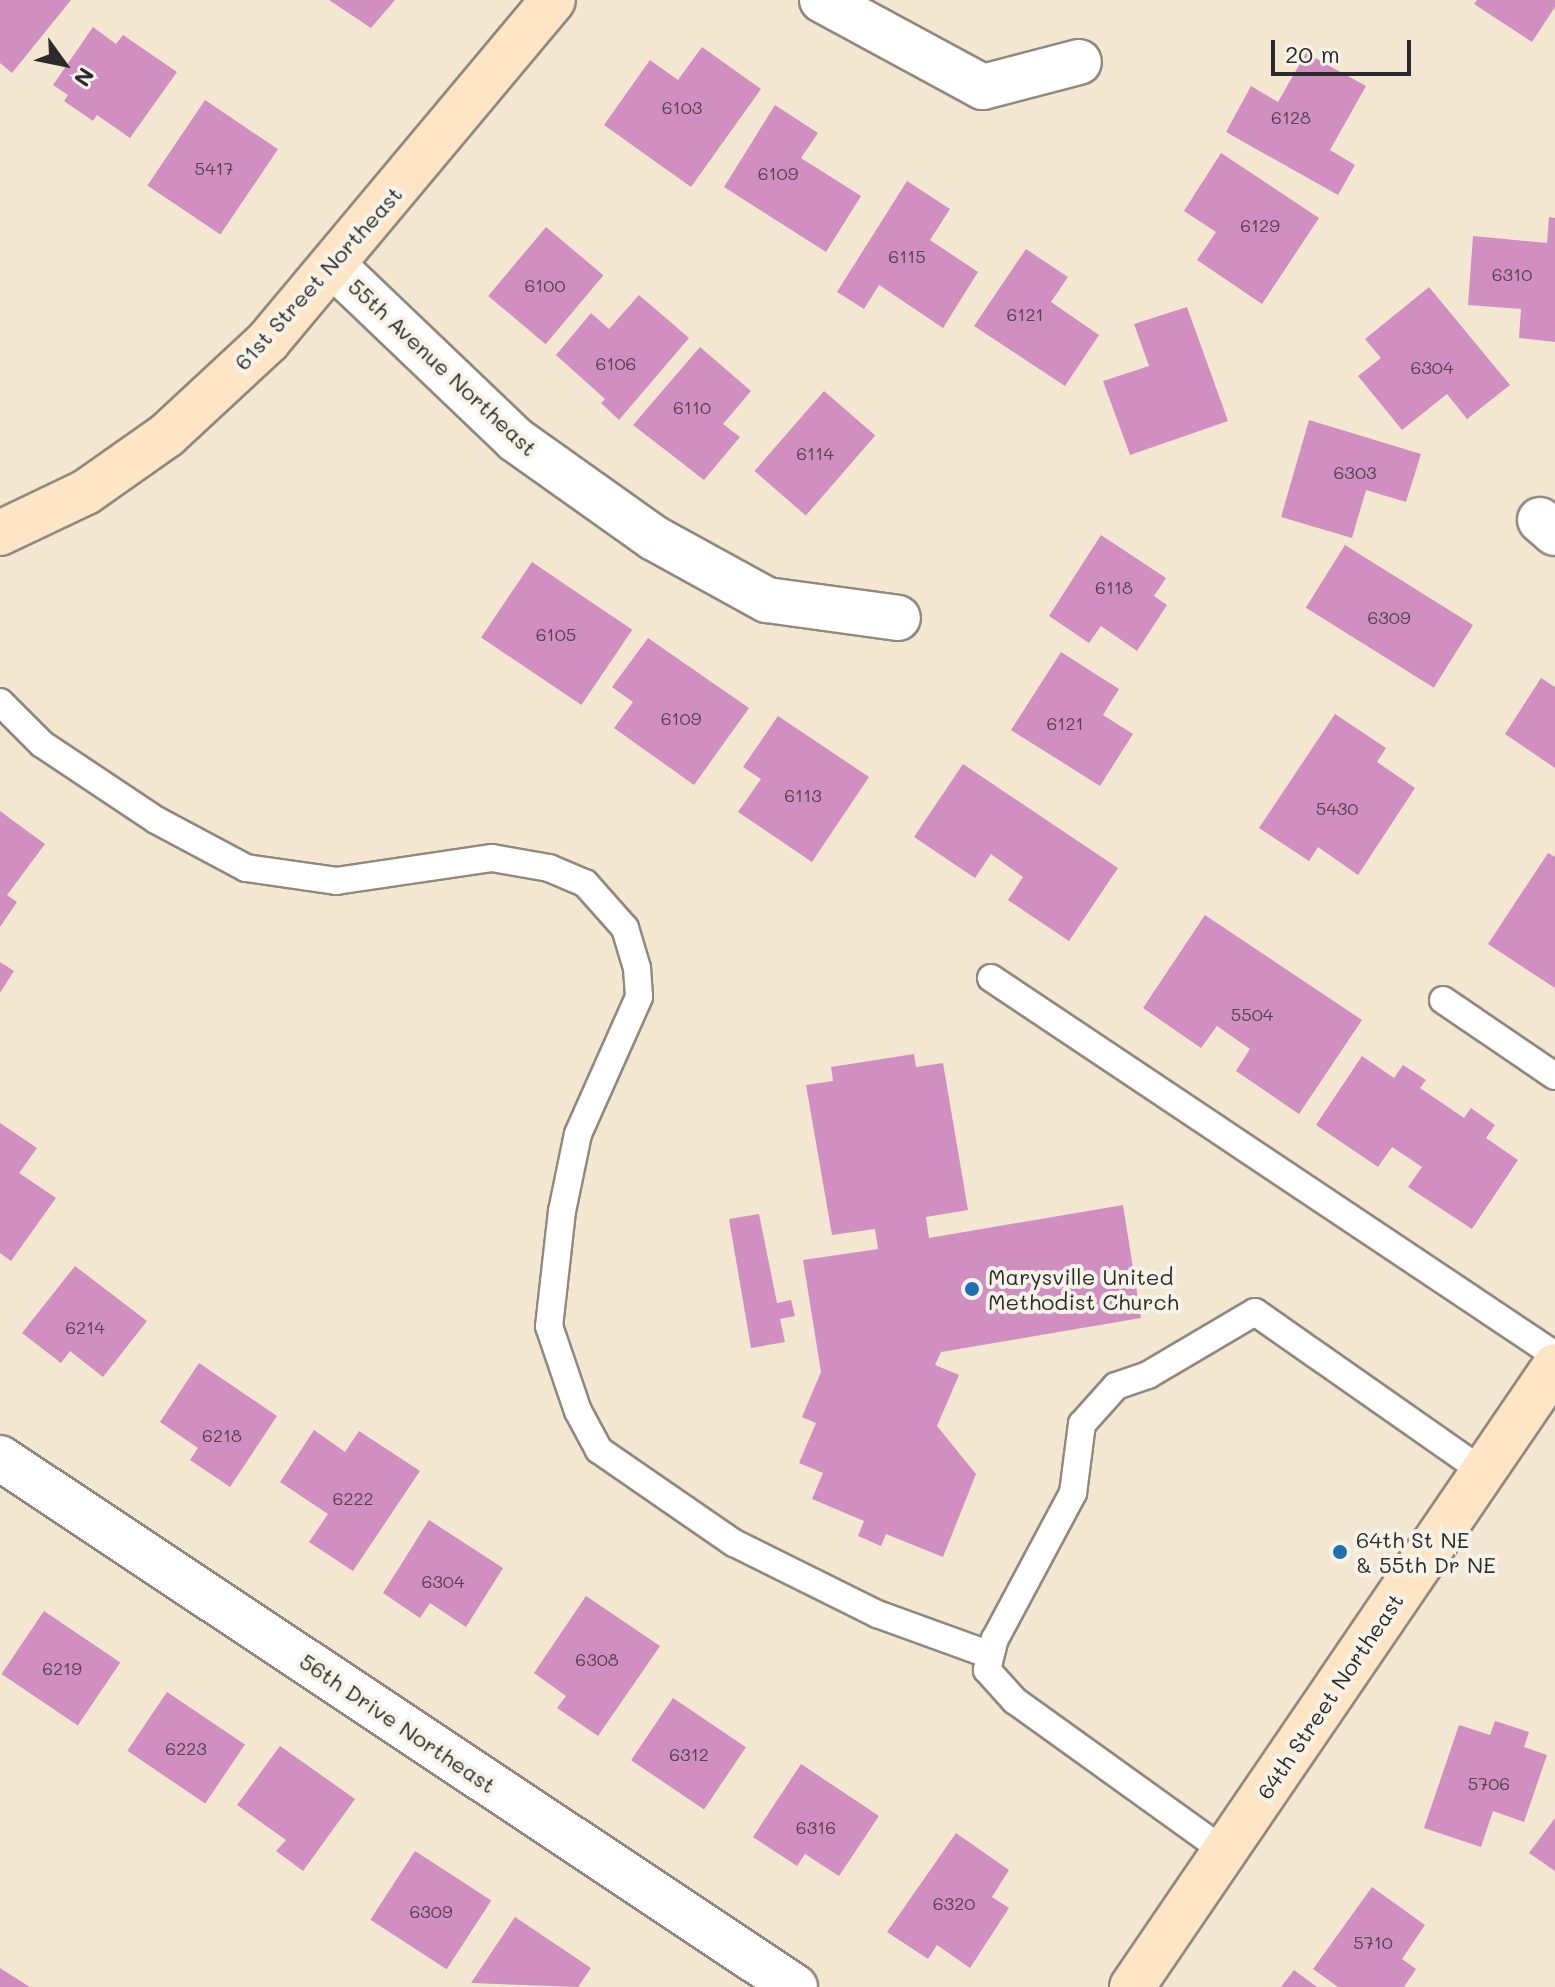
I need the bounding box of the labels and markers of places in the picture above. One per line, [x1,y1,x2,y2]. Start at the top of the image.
place label: Marysville United Methodist Church [988,1263,1179,1314]
marker: Marysville United Methodist Church [963,1280,981,1298]
place label: 64th St NE & 55th Dr NE [1356,1526,1496,1578]
marker: 64th St NE & 55th Dr NE [1331,1543,1349,1561]

